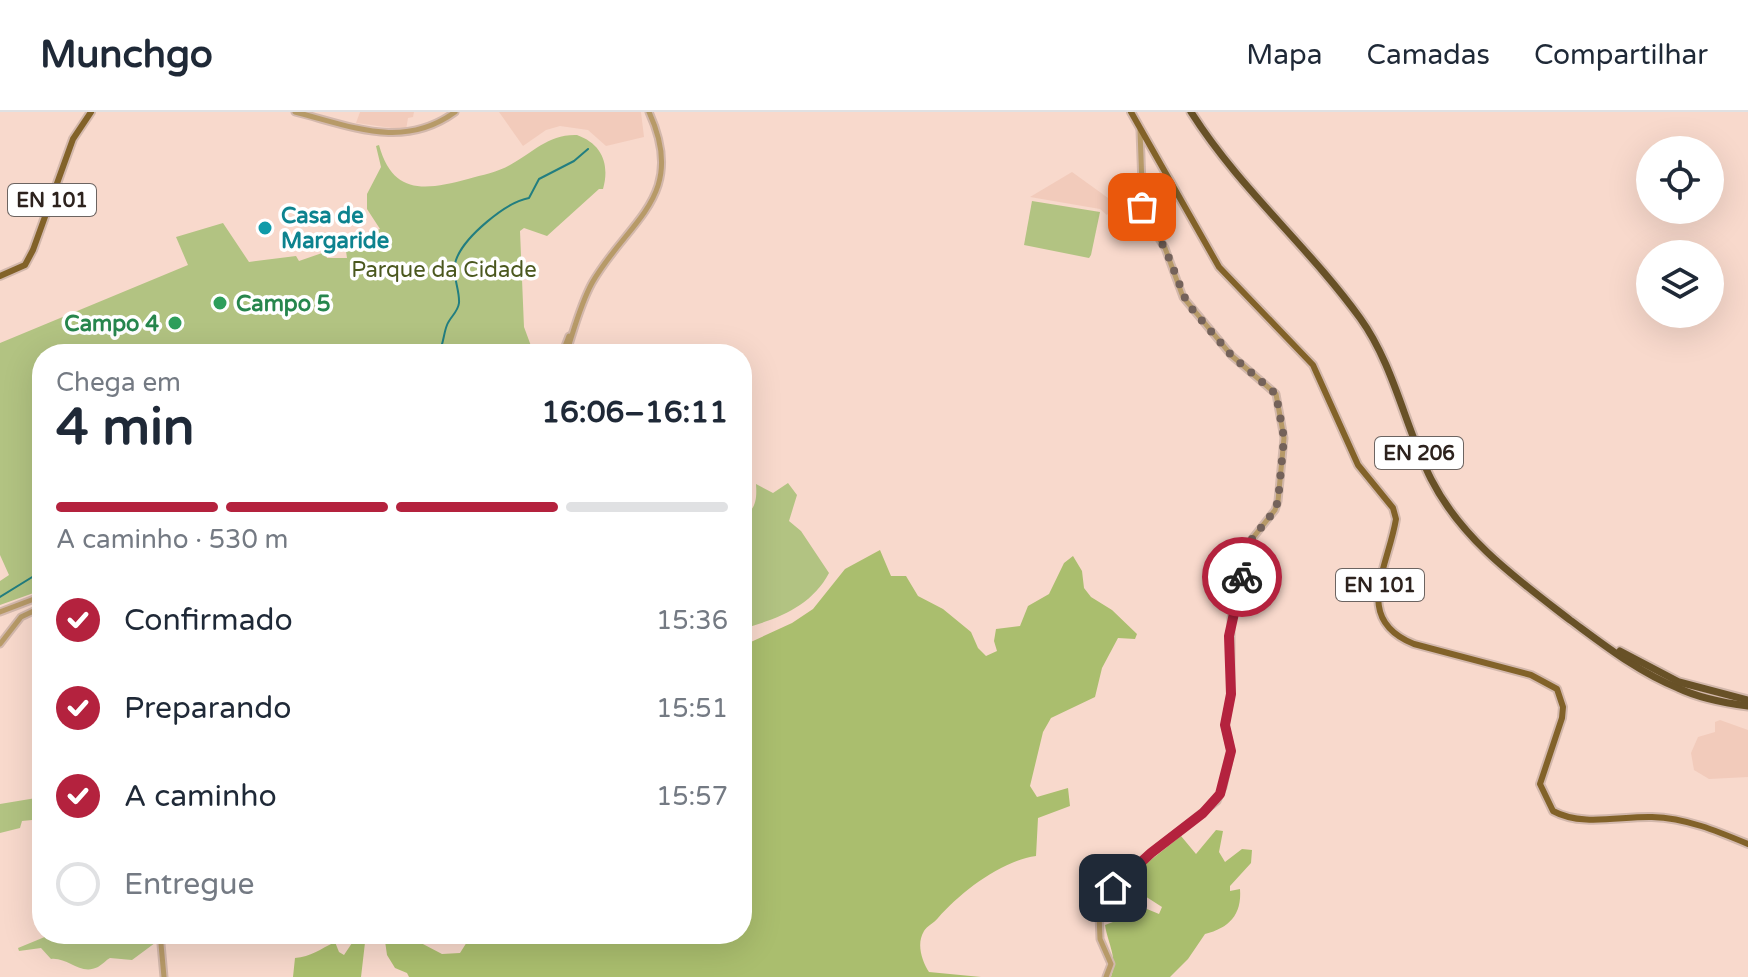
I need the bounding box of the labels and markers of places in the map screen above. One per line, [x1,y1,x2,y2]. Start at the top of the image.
pin [1108,173,1176,241]
place label: Casa de Margaride [281,203,389,254]
marker: Casa de Margaride [256,219,274,237]
place label: Campo 5 [236,291,331,317]
marker: Campo 5 [211,294,229,312]
place label: Campo 4 [64,311,159,337]
marker: Campo 4 [166,314,184,332]
pin [1079,854,1147,922]

